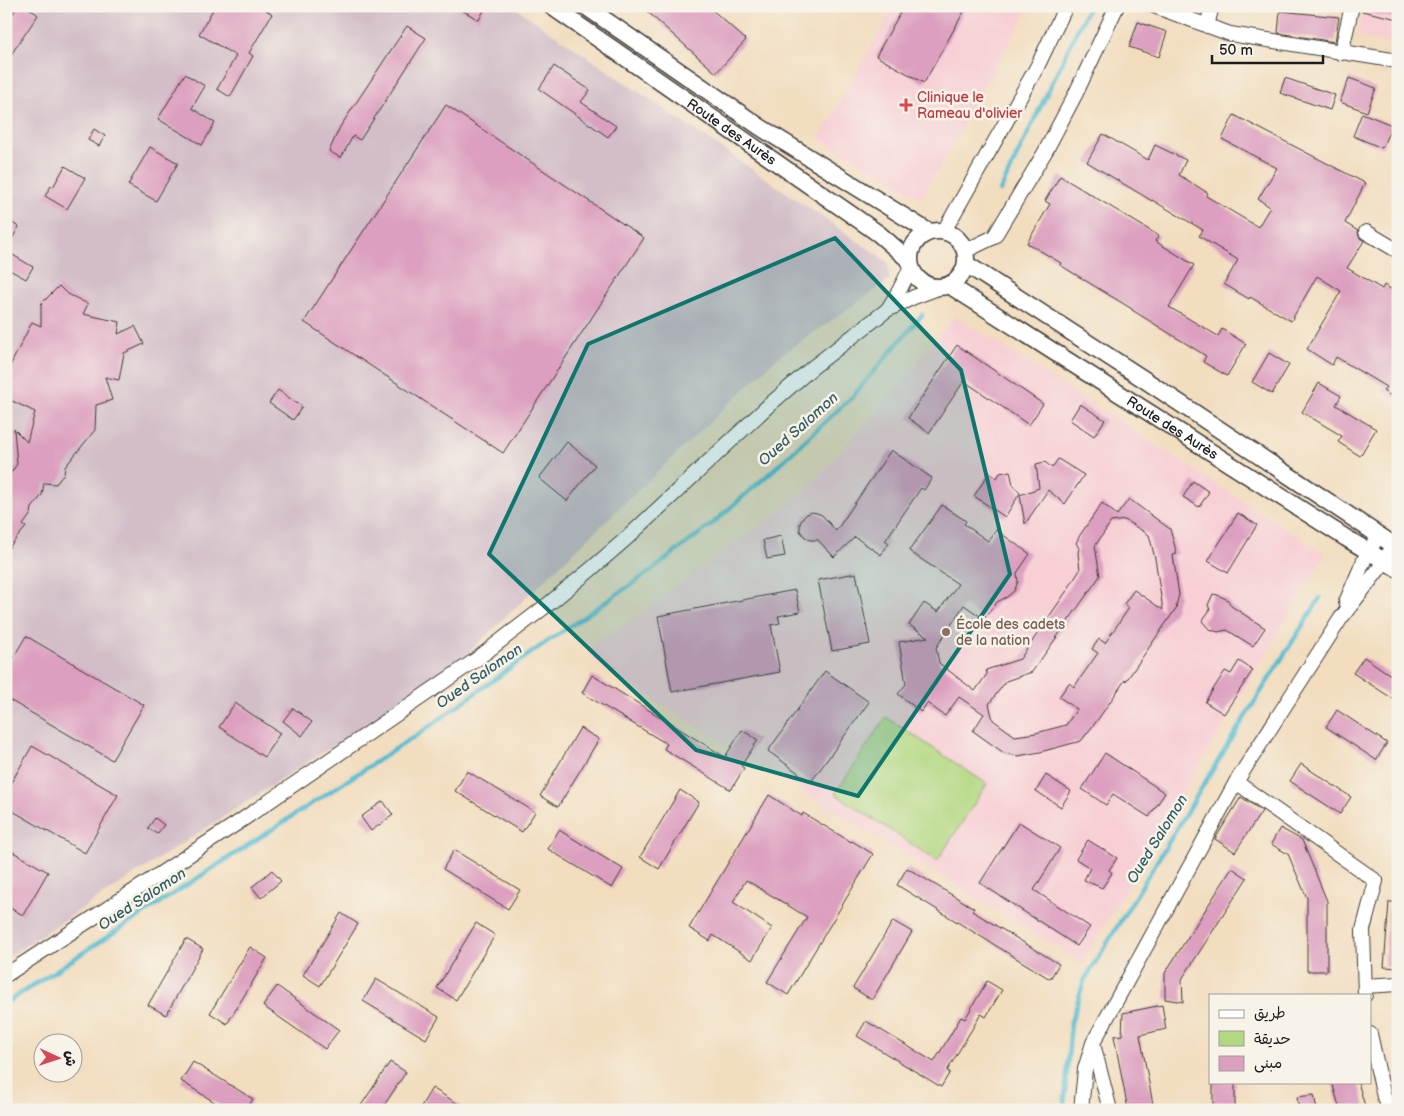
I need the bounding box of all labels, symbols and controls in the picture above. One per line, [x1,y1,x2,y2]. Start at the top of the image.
scale bar [1212,32,1323,64]
text: 50 m [1219,41,1253,60]
place label: Clinique le Rameau d'olivier [917,89,1023,122]
street label: Route des Aurès [683,95,779,169]
marker: Clinique le Rameau d'olivier [899,98,913,112]
water label: Oued Salomon [754,388,842,470]
street label: Route des Aurès [1123,392,1221,463]
place label: École des cadets de la nation [956,615,1065,649]
marker: École des cadets de la nation [940,626,952,638]
water label: Oued Salomon [432,640,526,713]
water label: Oued Salomon [1123,791,1192,887]
water label: Oued Salomon [95,864,190,935]
legend [1209,994,1372,1084]
text: طريق [1254,1004,1286,1023]
text: حديقة [1254,1030,1291,1049]
north arrow [32,1034,82,1084]
text: ش [62,1051,79,1067]
text: مبنى [1254,1054,1282,1073]

